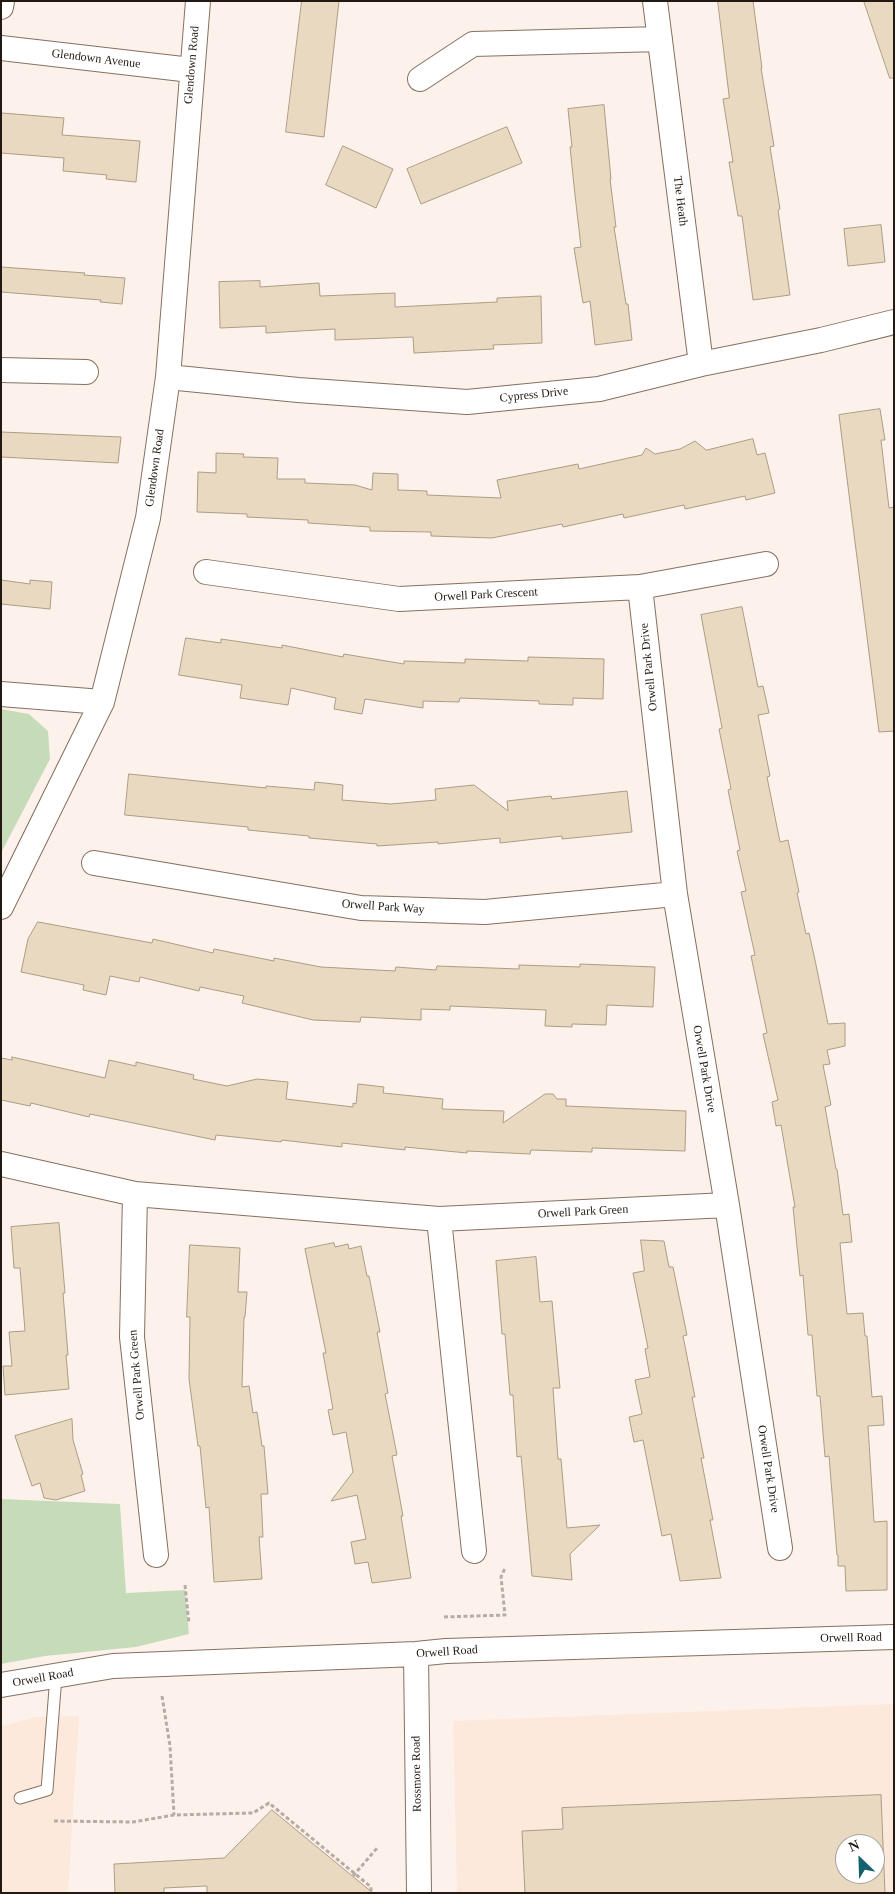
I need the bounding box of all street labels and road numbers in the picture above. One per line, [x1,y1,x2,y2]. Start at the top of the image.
street label: Glendown Road [181,25,203,105]
street label: Glendown Avenue [51,46,141,72]
street label: The Heath [670,175,690,227]
street label: Cypress Drive [499,384,569,406]
street label: Glendown Road [142,428,168,508]
street label: Orwell Park Crescent [434,585,538,605]
street label: Orwell Park Drive [637,622,661,712]
street label: Orwell Park Way [341,897,425,917]
street label: Orwell Park Drive [689,1024,719,1114]
street label: Orwell Park Green [537,1202,629,1222]
street label: Orwell Park Green [126,1329,148,1421]
street label: Orwell Park Drive [754,1424,782,1514]
street label: Orwell Road [820,1630,882,1646]
street label: Orwell Road [416,1643,478,1661]
street label: Orwell Road [11,1666,75,1690]
street label: Rossmore Road [409,1736,425,1812]

